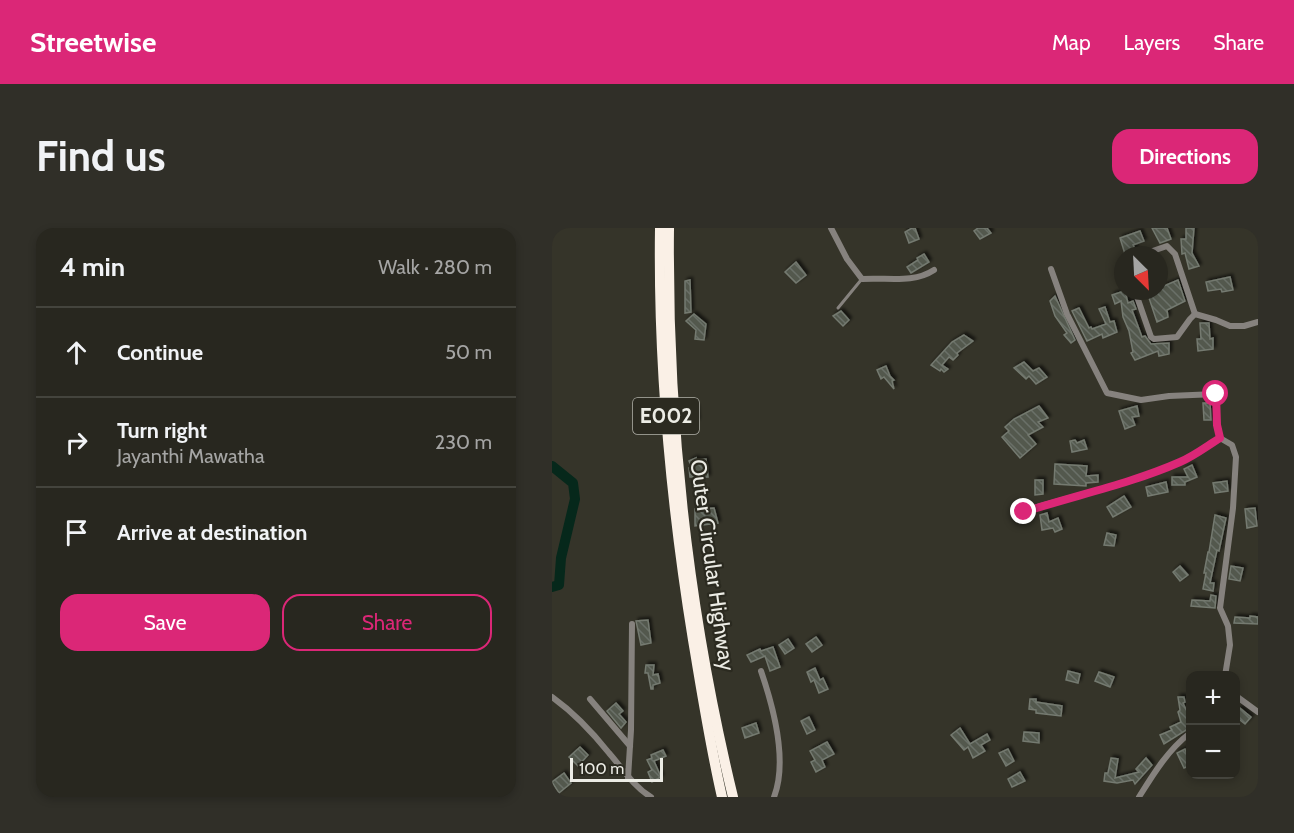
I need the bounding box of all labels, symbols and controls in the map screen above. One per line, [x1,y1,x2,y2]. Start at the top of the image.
text: Streetwise [30,25,156,59]
text: Map [1052,30,1091,55]
text: Layers [1124,30,1180,55]
text: Share [1213,30,1264,55]
button: Directions [1112,129,1258,184]
text: Find us [36,130,165,182]
north arrow [1114,246,1168,300]
text: 4 min [60,251,125,283]
text: Walk · 280 m [378,255,492,279]
icon: ahead [60,336,93,369]
text: Continue [117,339,203,366]
text: 50 m [445,340,492,364]
route start [1202,380,1228,406]
road number: E002 [633,398,699,434]
text: Turn right [117,417,207,444]
icon: right [60,426,93,459]
text: 230 m [435,430,492,454]
text: Jayanthi Mawatha [117,444,264,468]
street label: Outer Circular Highway [684,458,741,673]
route end [1010,498,1036,524]
icon: arrive [60,516,93,549]
text: Arrive at destination [117,519,307,546]
button: Save [60,594,270,651]
button: Share [282,594,492,651]
map controls [1186,671,1240,779]
button: + [1186,671,1240,725]
button: − [1186,725,1240,779]
scale bar [570,755,663,782]
text: 100 m [579,759,624,778]

